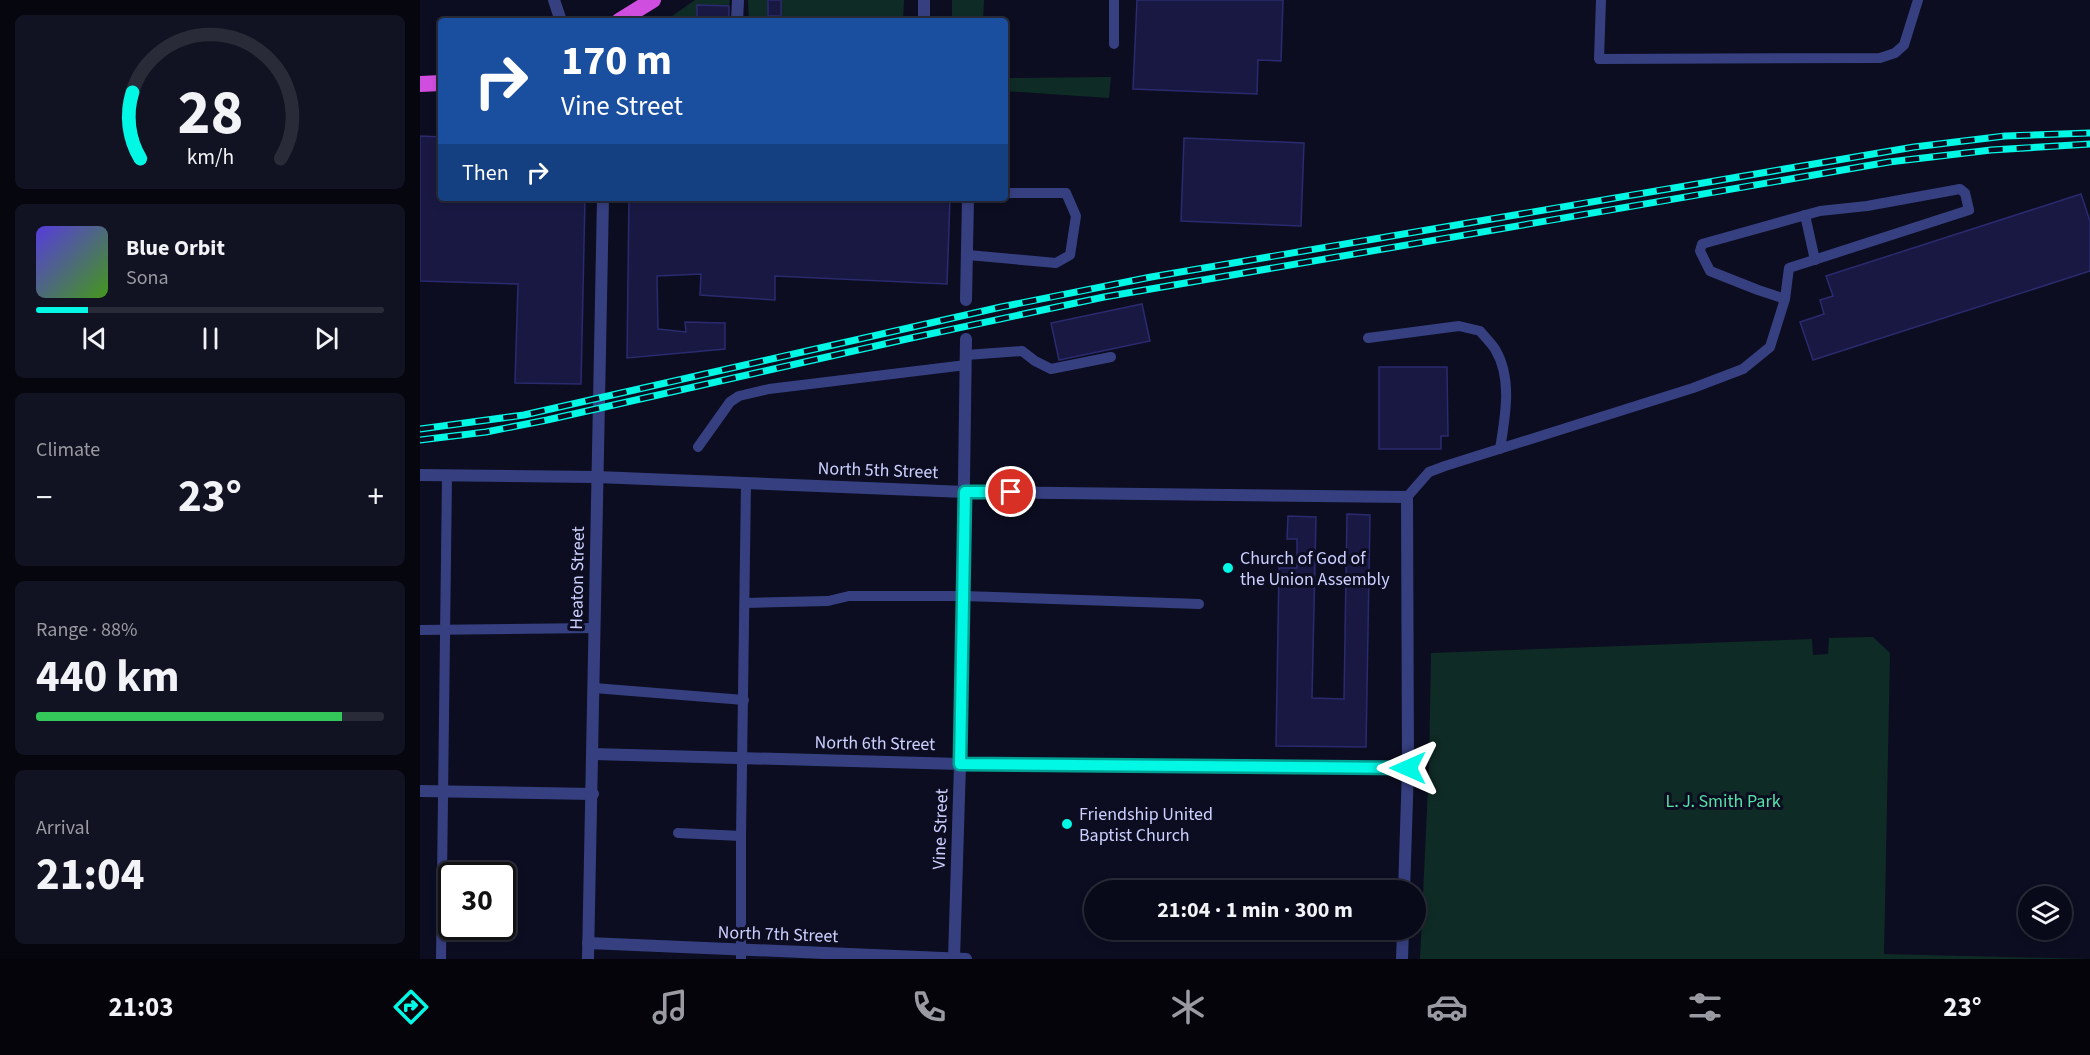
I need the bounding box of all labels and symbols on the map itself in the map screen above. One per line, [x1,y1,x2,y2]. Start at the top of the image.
street label: North 5th Street [817,456,939,485]
pin [985,466,1036,517]
street label: Heaton Street [564,526,591,630]
place label: Church of God of the Union Assembly [1240,546,1390,592]
marker: Church of God of the Union Assembly [1221,561,1235,575]
street label: North 6th Street [814,730,936,757]
position arrow [1376,736,1440,800]
street label: Vine Street [927,788,954,870]
park label: L. J. Smith Park [1665,789,1781,814]
place label: Friendship United Baptist Church [1079,802,1213,848]
marker: Friendship United Baptist Church [1060,817,1074,831]
speed limit sign: 30 [438,862,516,940]
street label: North 7th Street [717,920,839,949]

